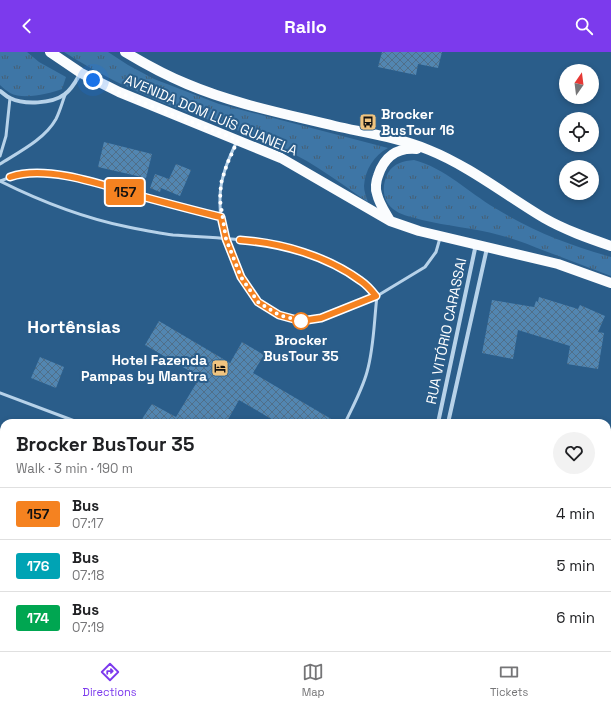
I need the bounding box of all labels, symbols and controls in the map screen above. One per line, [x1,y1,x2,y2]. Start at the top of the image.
icon: back [16,15,38,37]
text: Railo [284,15,327,38]
icon: search [573,15,595,37]
north arrow [559,64,599,104]
map controls [559,64,599,200]
your location [83,70,103,90]
street label: AVENIDA DOM LUÍS GUANELA [122,70,300,160]
place label: Brocker BusTour 16 [381,105,455,139]
bus stop icon: Brocker BusTour 16 [358,112,378,132]
button: locate [559,112,599,152]
button: layers [559,160,599,200]
line badge: 157 [102,179,148,205]
text: 157 [114,183,136,201]
street label: RUA VITÓRIO CARASSAI [422,256,470,406]
marker: Brocker BusTour 35 [292,312,310,330]
district label: Hortênsias [27,315,121,338]
place label: Brocker BusTour 35 [263,331,339,365]
place label: Hotel Fazenda Pampas by Mantra [81,351,207,385]
hotel icon: Hotel Fazenda Pampas by Mantra [210,358,230,378]
text: Brocker BusTour 35 [16,432,194,457]
button: heart [553,432,595,474]
text: Walk · 3 min · 190 m [16,460,133,477]
text: Bus [72,496,99,515]
text: 4 min [556,504,595,523]
text: 157 [27,505,49,523]
text: 07:17 [72,515,104,532]
text: Bus [72,548,99,567]
text: 5 min [556,556,595,575]
text: 176 [27,557,49,575]
text: 07:18 [72,567,104,584]
text: Bus [72,600,99,619]
text: 6 min [556,608,595,627]
text: 174 [27,609,49,627]
text: 07:19 [72,619,104,636]
tab: Directions [83,661,137,699]
tab: Map [302,661,325,699]
tab: Tickets [490,661,528,699]

